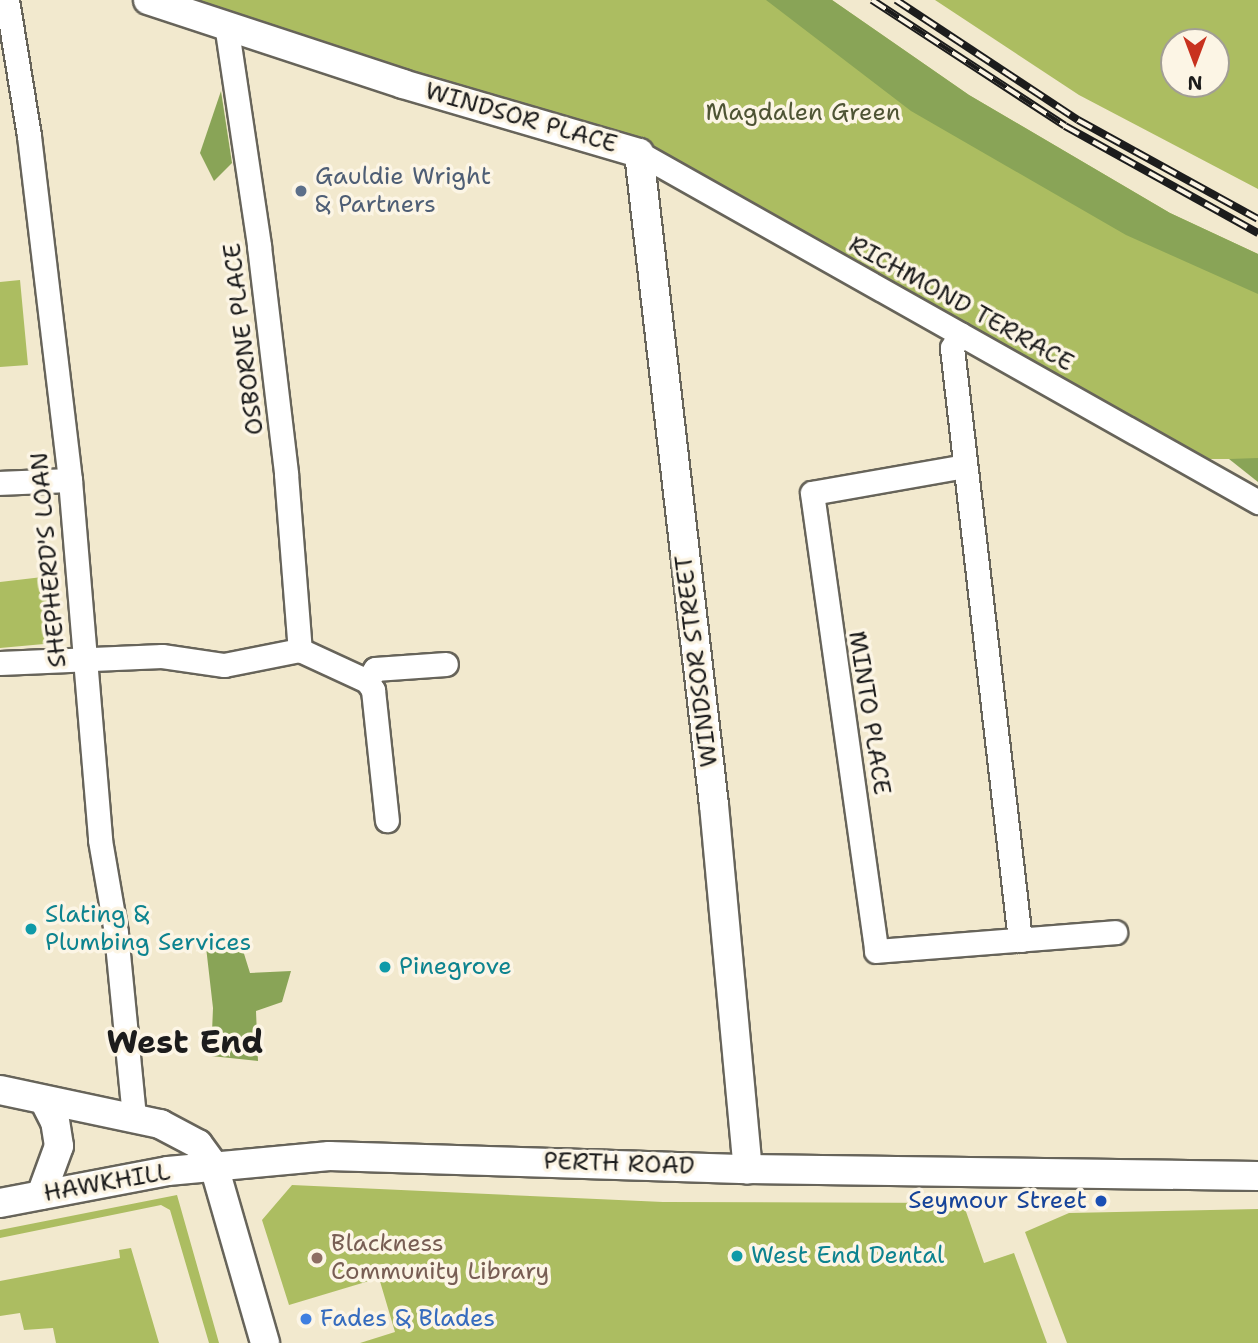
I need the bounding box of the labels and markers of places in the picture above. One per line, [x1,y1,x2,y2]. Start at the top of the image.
place label: Gauldie Wright & Partners [315,163,491,219]
marker: Gauldie Wright & Partners [293,183,309,199]
place label: Slating & Plumbing Services [45,901,251,957]
marker: Slating & Plumbing Services [23,921,39,937]
place label: Pinegrove [399,953,512,981]
marker: Pinegrove [377,959,393,975]
place label: Seymour Street [908,1187,1087,1215]
marker: Seymour Street [1093,1193,1109,1209]
place label: Blackness Community Library [331,1230,549,1286]
place label: West End Dental [751,1242,944,1270]
marker: West End Dental [729,1248,745,1264]
marker: Blackness Community Library [309,1250,325,1266]
place label: Fades & Blades [320,1305,495,1333]
marker: Fades & Blades [298,1311,314,1327]

